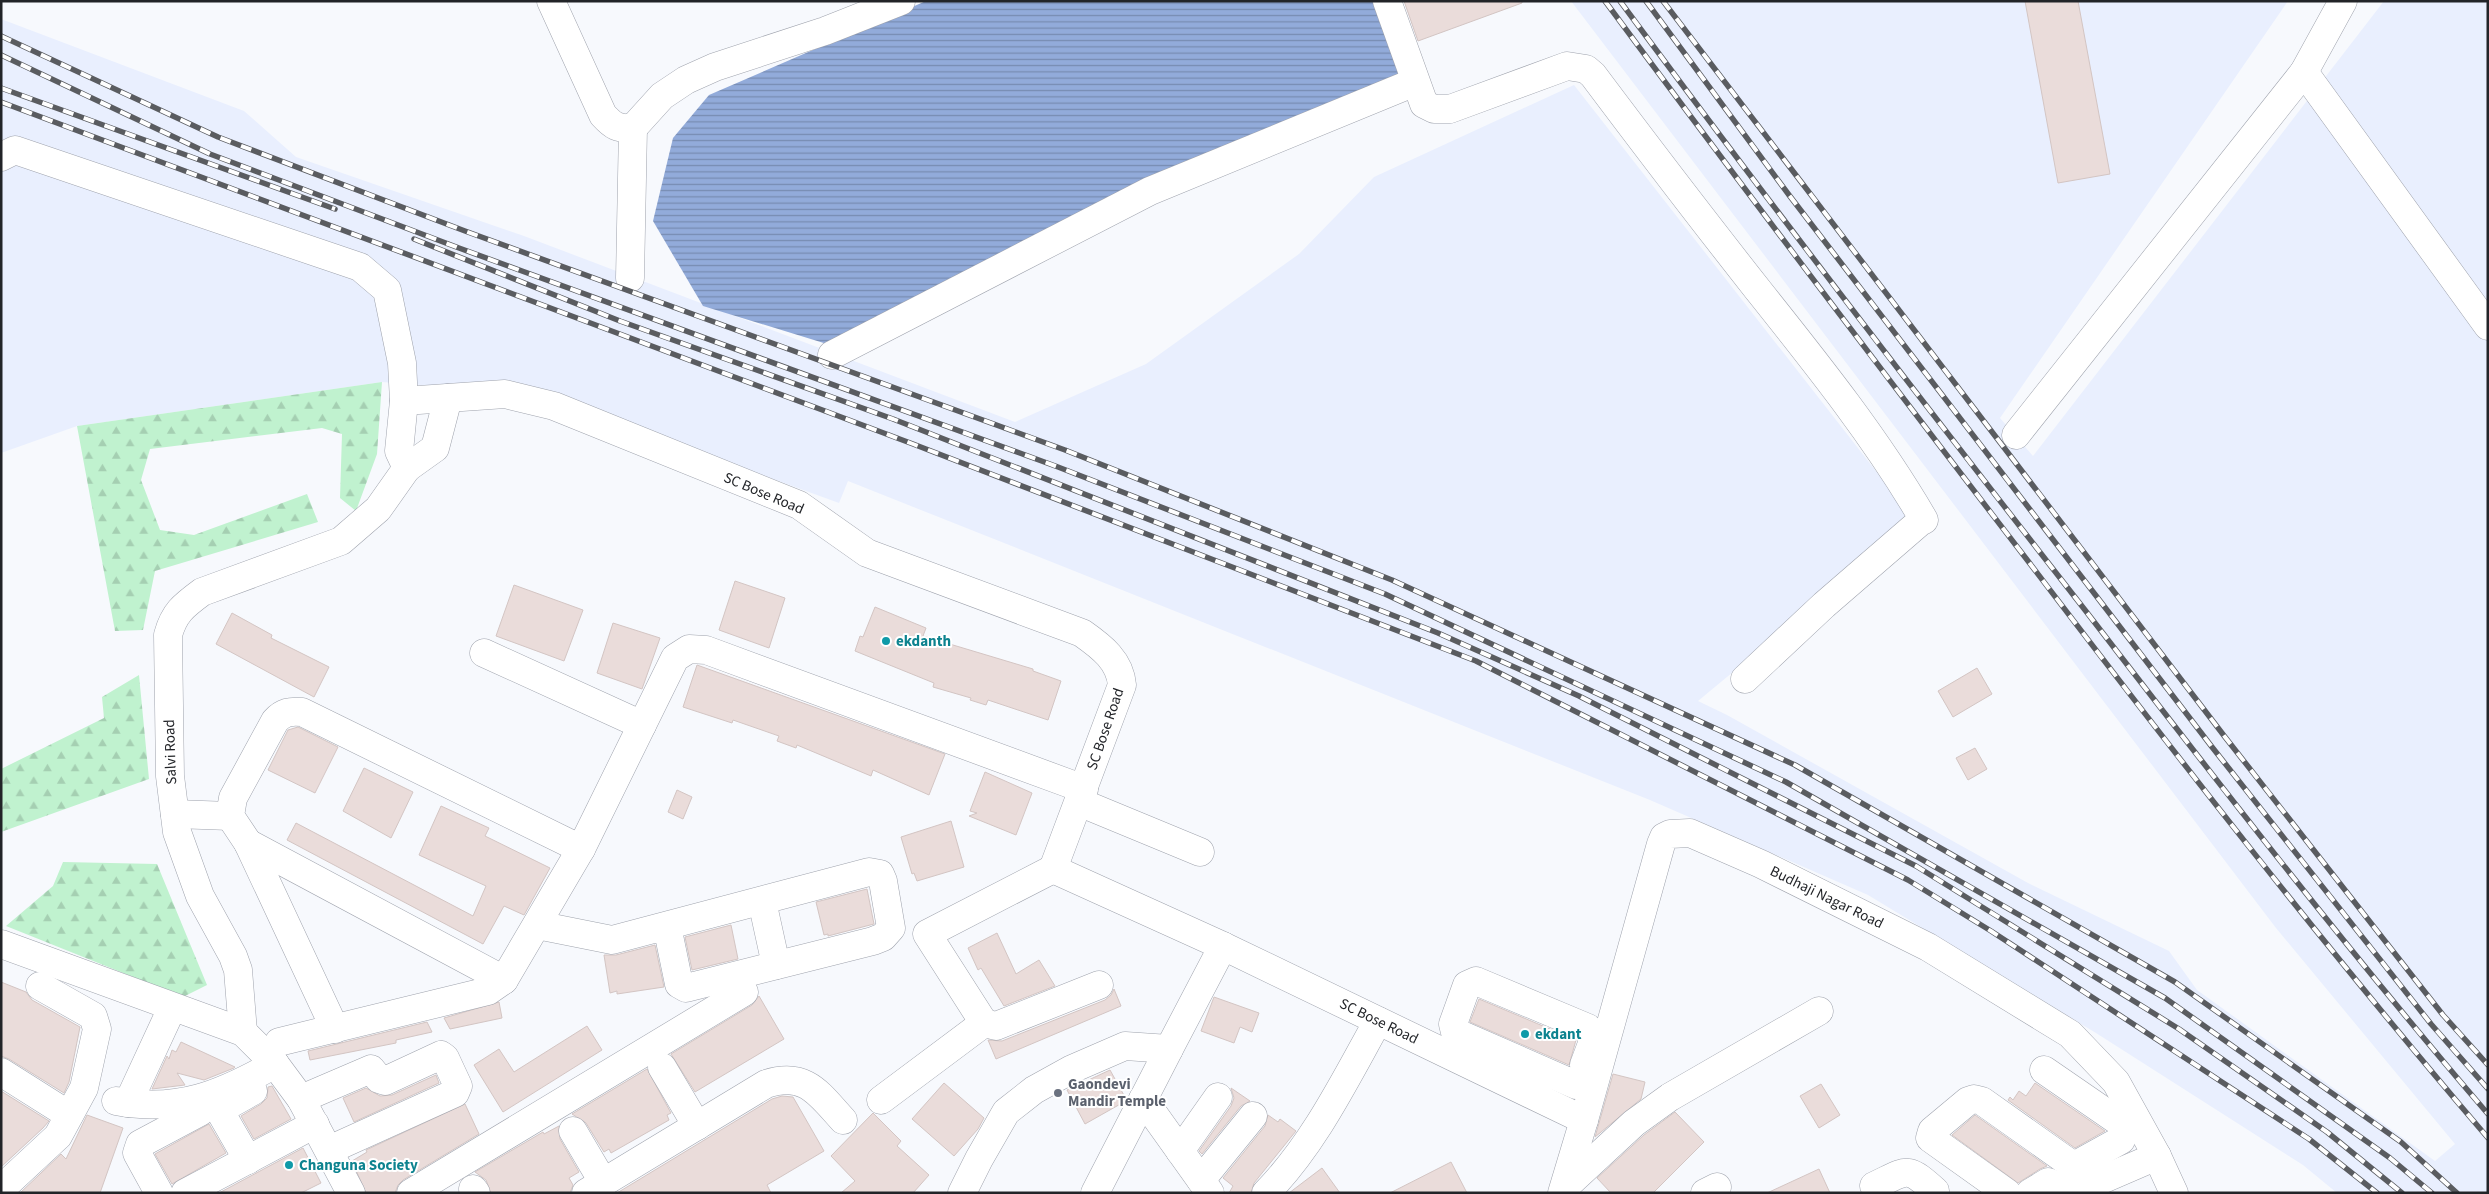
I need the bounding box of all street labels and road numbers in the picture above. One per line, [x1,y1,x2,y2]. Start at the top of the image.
street label: SC Bose Road [720,467,807,520]
street label: SC Bose Road [1082,685,1129,773]
street label: Salvi Road [159,719,182,785]
street label: Budhaji Nagar Road [1766,861,1887,934]
street label: SC Bose Road [1336,993,1422,1050]

